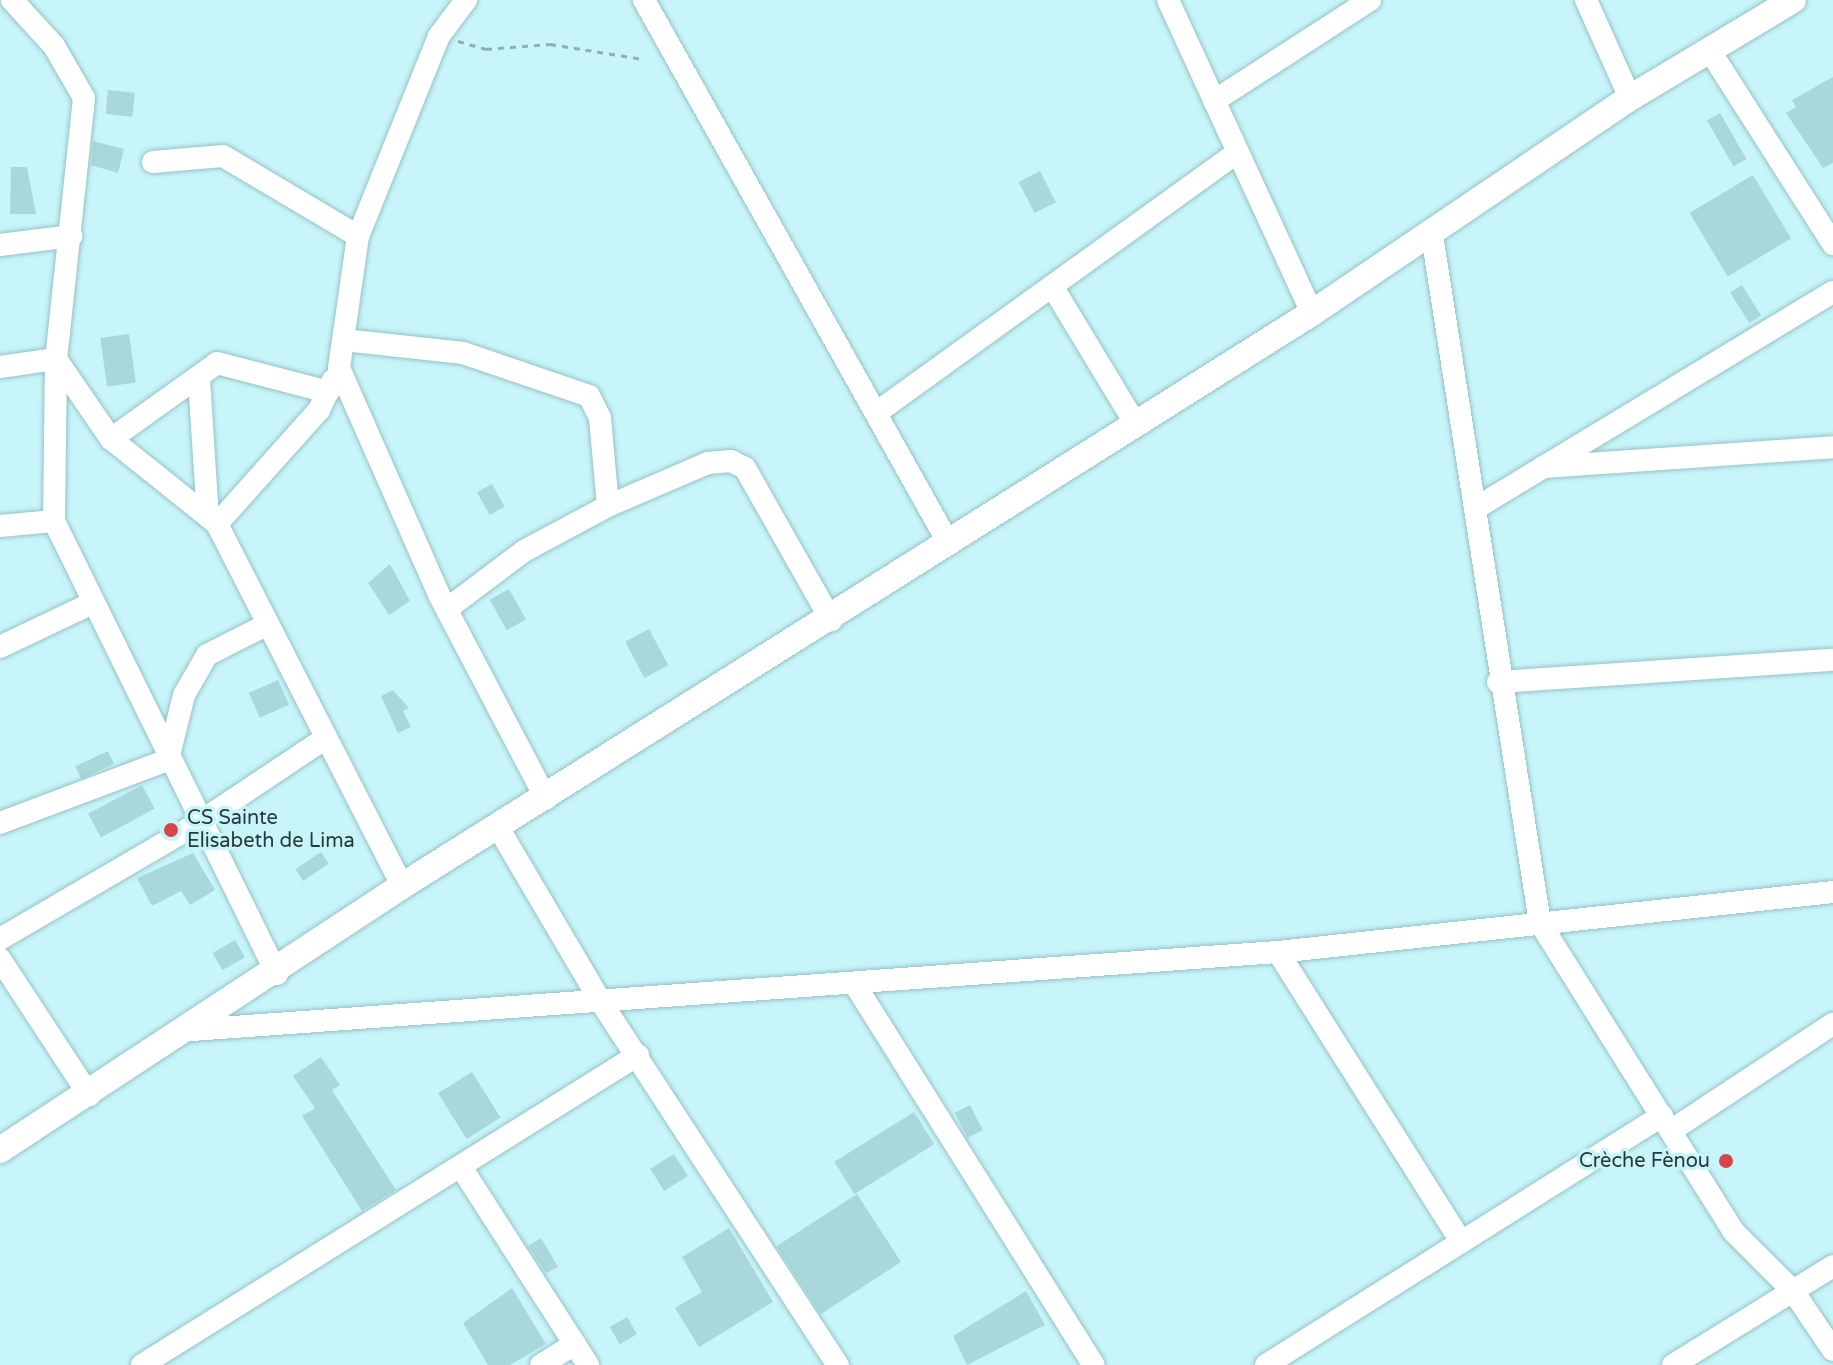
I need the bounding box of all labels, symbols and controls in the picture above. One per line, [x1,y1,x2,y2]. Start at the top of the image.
place label: CS Sainte Elisabeth de Lima [187,806,355,853]
marker: CS Sainte Elisabeth de Lima [162,821,180,839]
place label: Crèche Fènou [1579,1149,1710,1173]
marker: Crèche Fènou [1717,1152,1735,1170]

